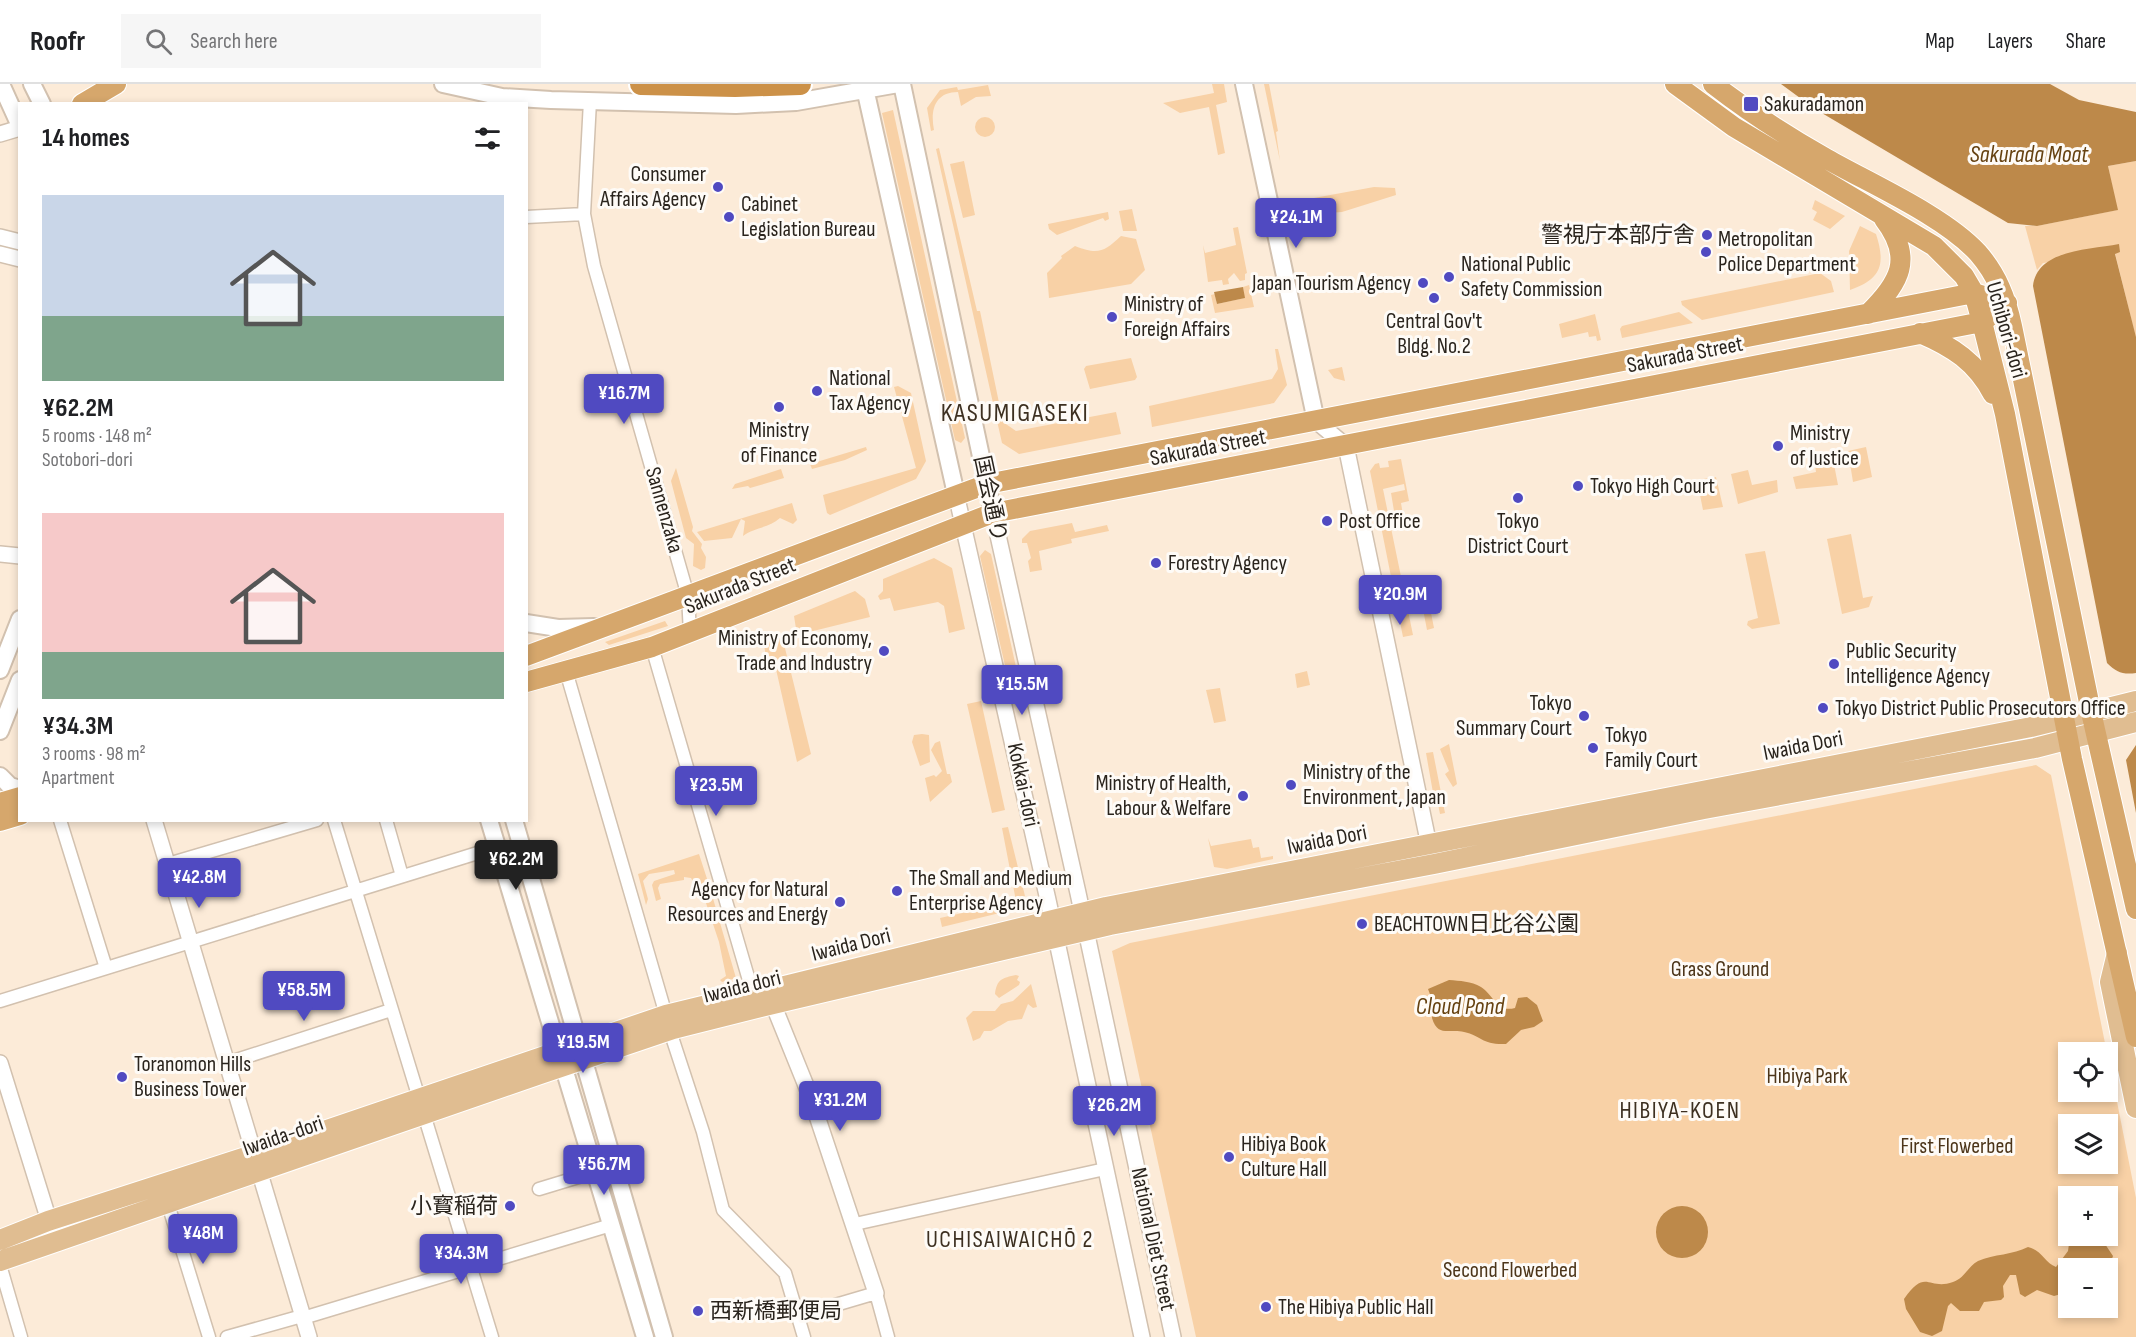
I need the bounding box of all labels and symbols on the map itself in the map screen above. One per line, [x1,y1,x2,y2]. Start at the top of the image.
place label: Sakuradamon [1764,91,1864,118]
marker: Sakuradamon [1742,95,1760,113]
water label: Sakurada Moat [1970,140,2089,169]
place label: Consumer Affairs Agency [599,161,706,213]
marker: Consumer Affairs Agency [711,180,725,194]
place label: Cabinet Legislation Bureau [741,191,875,243]
pin: ¥24.1M [1247,198,1345,249]
marker: Cabinet Legislation Bureau [722,210,736,224]
place label: 警視庁本部庁舎 [1541,222,1695,249]
place label: Metropolitan Police Department [1718,226,1856,278]
marker: 警視庁本部庁舎 [1700,228,1714,242]
marker: Metropolitan Police Department [1699,245,1713,259]
place label: National Public Safety Commission [1461,251,1602,303]
place label: Japan Tourism Agency [1251,270,1411,297]
marker: National Public Safety Commission [1442,270,1456,284]
marker: Japan Tourism Agency [1416,276,1430,290]
street label: Uchibori-dori [1979,279,2033,381]
place label: Ministry of Foreign Affairs [1124,291,1230,343]
marker: Central Gov't Bldg. No.2 [1427,291,1441,305]
place label: Central Gov't Bldg. No.2 [1386,308,1482,360]
marker: Ministry of Foreign Affairs [1105,310,1119,324]
street label: Sakurada Street [1625,330,1746,379]
place label: National Tax Agency [829,365,911,417]
pin: ¥16.7M [575,374,673,425]
marker: National Tax Agency [810,384,824,398]
district label: KASUMIGASEKI [941,398,1089,429]
marker: Ministry of Finance [772,400,786,414]
place label: Ministry of Finance [741,417,817,469]
place label: Ministry of Justice [1790,420,1859,472]
street label: Sakurada Street [1148,423,1269,472]
marker: Ministry of Justice [1771,439,1785,453]
street label: 国会通り [968,453,1012,545]
street label: Sannenzaka [639,464,689,556]
place label: Tokyo High Court [1590,473,1715,500]
marker: Tokyo High Court [1571,479,1585,493]
marker: Tokyo District Court [1511,491,1525,505]
place label: Post Office [1339,508,1421,535]
place label: Tokyo District Court [1468,508,1569,560]
marker: Post Office [1320,514,1334,528]
place label: Forestry Agency [1168,550,1287,577]
street label: Sakurada Street [680,551,800,621]
marker: Forestry Agency [1149,556,1163,570]
pin: ¥20.9M [1351,575,1449,626]
place label: Ministry of Economy, Trade and Industry [718,625,872,677]
place label: Public Security Intelligence Agency [1846,638,1990,690]
marker: Ministry of Economy, Trade and Industry [877,644,891,658]
marker: Public Security Intelligence Agency [1827,657,1841,671]
pin: ¥15.5M [973,665,1071,716]
place label: Tokyo Summary Court [1456,690,1572,742]
place label: Tokyo District Public Prosecutors Office [1835,695,2126,722]
marker: Tokyo District Public Prosecutors Office [1816,701,1830,715]
marker: Tokyo Summary Court [1577,709,1591,723]
place label: Tokyo Family Court [1605,722,1698,774]
street label: Iwaida Dori [1761,725,1845,767]
street label: Kokkai-dori [1001,741,1045,829]
marker: Tokyo Family Court [1586,741,1600,755]
place label: Ministry of the Environment, Japan [1303,759,1446,811]
pin: ¥23.5M [667,766,765,817]
place label: Ministry of Health, Labour & Welfare [1095,770,1231,822]
marker: Ministry of the Environment, Japan [1284,778,1298,792]
marker: Ministry of Health, Labour & Welfare [1236,789,1250,803]
street label: Iwaida Dori [1285,819,1369,861]
pin: ¥62.2M [467,840,565,891]
pin: ¥42.8M [150,858,248,909]
place label: The Small and Medium Enterprise Agency [909,865,1072,917]
place label: Agency for Natural Resources and Energy [668,876,829,928]
marker: The Small and Medium Enterprise Agency [890,884,904,898]
marker: Agency for Natural Resources and Energy [833,895,847,909]
place label: BEACHTOWN日比谷公園 [1374,911,1579,938]
marker: BEACHTOWN日比谷公園 [1355,917,1369,931]
street label: Iwaida Dori [809,922,893,968]
park label: Grass Ground [1671,956,1769,983]
street label: Iwaida dori [700,964,784,1010]
pin: ¥58.5M [255,971,353,1022]
water label: Cloud Pond [1416,992,1505,1021]
pin: ¥19.5M [534,1023,632,1074]
place label: Toranomon Hills Business Tower [134,1051,251,1103]
park label: Hibiya Park [1767,1063,1848,1090]
marker: Toranomon Hills Business Tower [115,1070,129,1084]
pin: ¥31.2M [791,1081,889,1132]
pin: ¥26.2M [1065,1086,1163,1137]
district label: HIBIYA-KOEN [1619,1096,1741,1125]
street label: Iwaida-dori [239,1110,327,1162]
place label: Hibiya Book Culture Hall [1241,1131,1327,1183]
park label: First Flowerbed [1901,1133,2013,1160]
pin: ¥56.7M [555,1145,653,1196]
marker: Hibiya Book Culture Hall [1222,1150,1236,1164]
street label: National Diet Street [1125,1165,1181,1313]
place label: 小寳稲荷 [410,1193,498,1220]
marker: 小寳稲荷 [503,1199,517,1213]
pin: ¥48M [167,1214,239,1265]
district label: UCHISAIWAICHŌ 2 [926,1225,1094,1254]
pin: ¥34.3M [412,1234,510,1285]
park label: Second Flowerbed [1443,1257,1577,1284]
place label: The Hibiya Public Hall [1278,1294,1434,1321]
place label: 西新橋郵便局 [710,1298,842,1325]
marker: The Hibiya Public Hall [1259,1300,1273,1314]
marker: 西新橋郵便局 [691,1304,705,1318]

